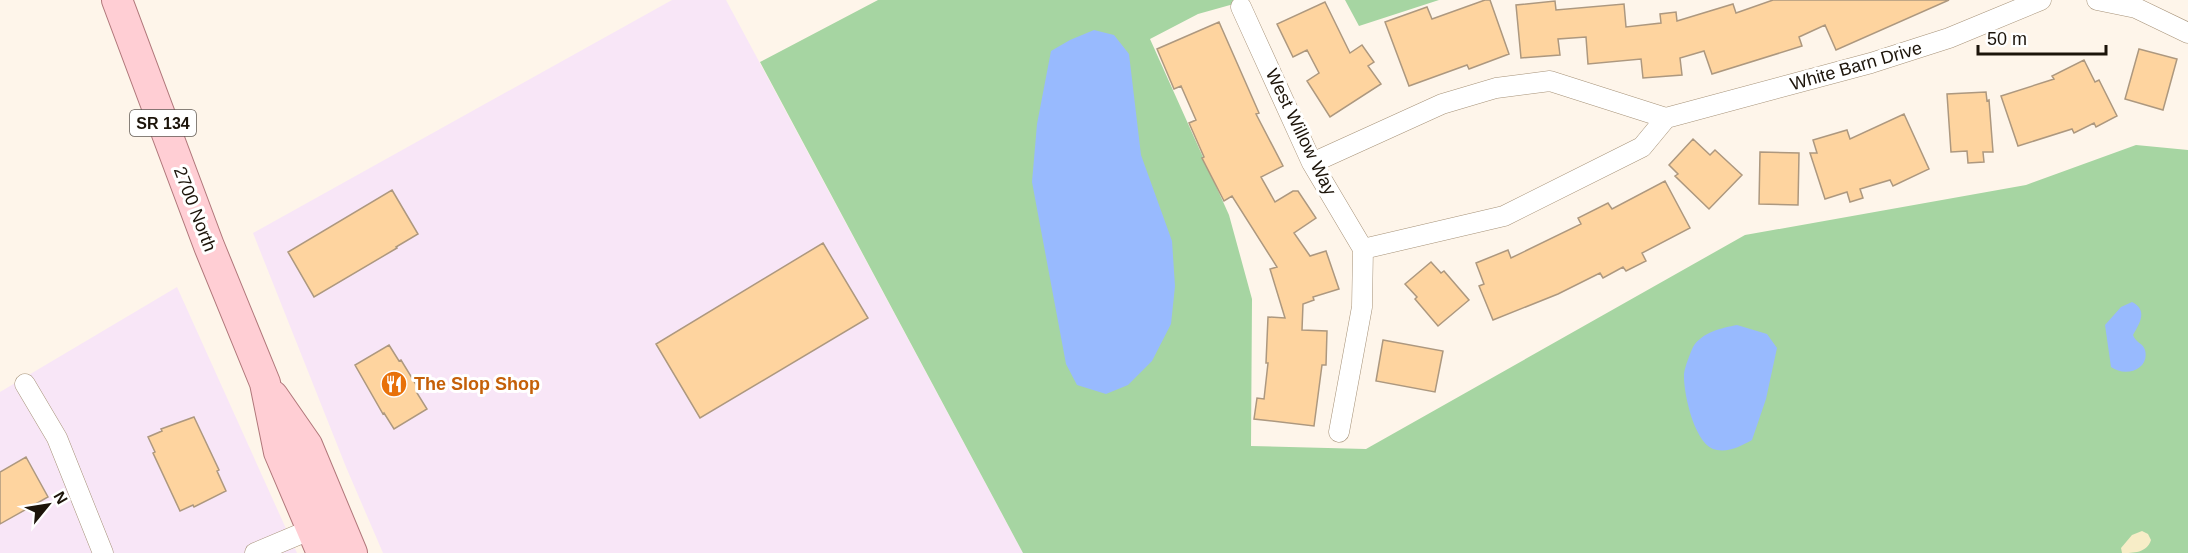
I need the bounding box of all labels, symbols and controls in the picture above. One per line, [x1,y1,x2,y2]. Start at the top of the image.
scale bar [1978,18,2106,56]
text: 50 m [1987,29,2027,49]
street label: White Barn Drive [1788,38,1924,94]
street label: West Willow Way [1262,66,1340,198]
road number: SR 134 [130,110,196,136]
street label: 2700 North [170,164,220,254]
restaurant icon: The Slop Shop [379,369,409,399]
place label: The Slop Shop [414,374,540,394]
north arrow [18,475,78,535]
text: N [50,488,71,507]

